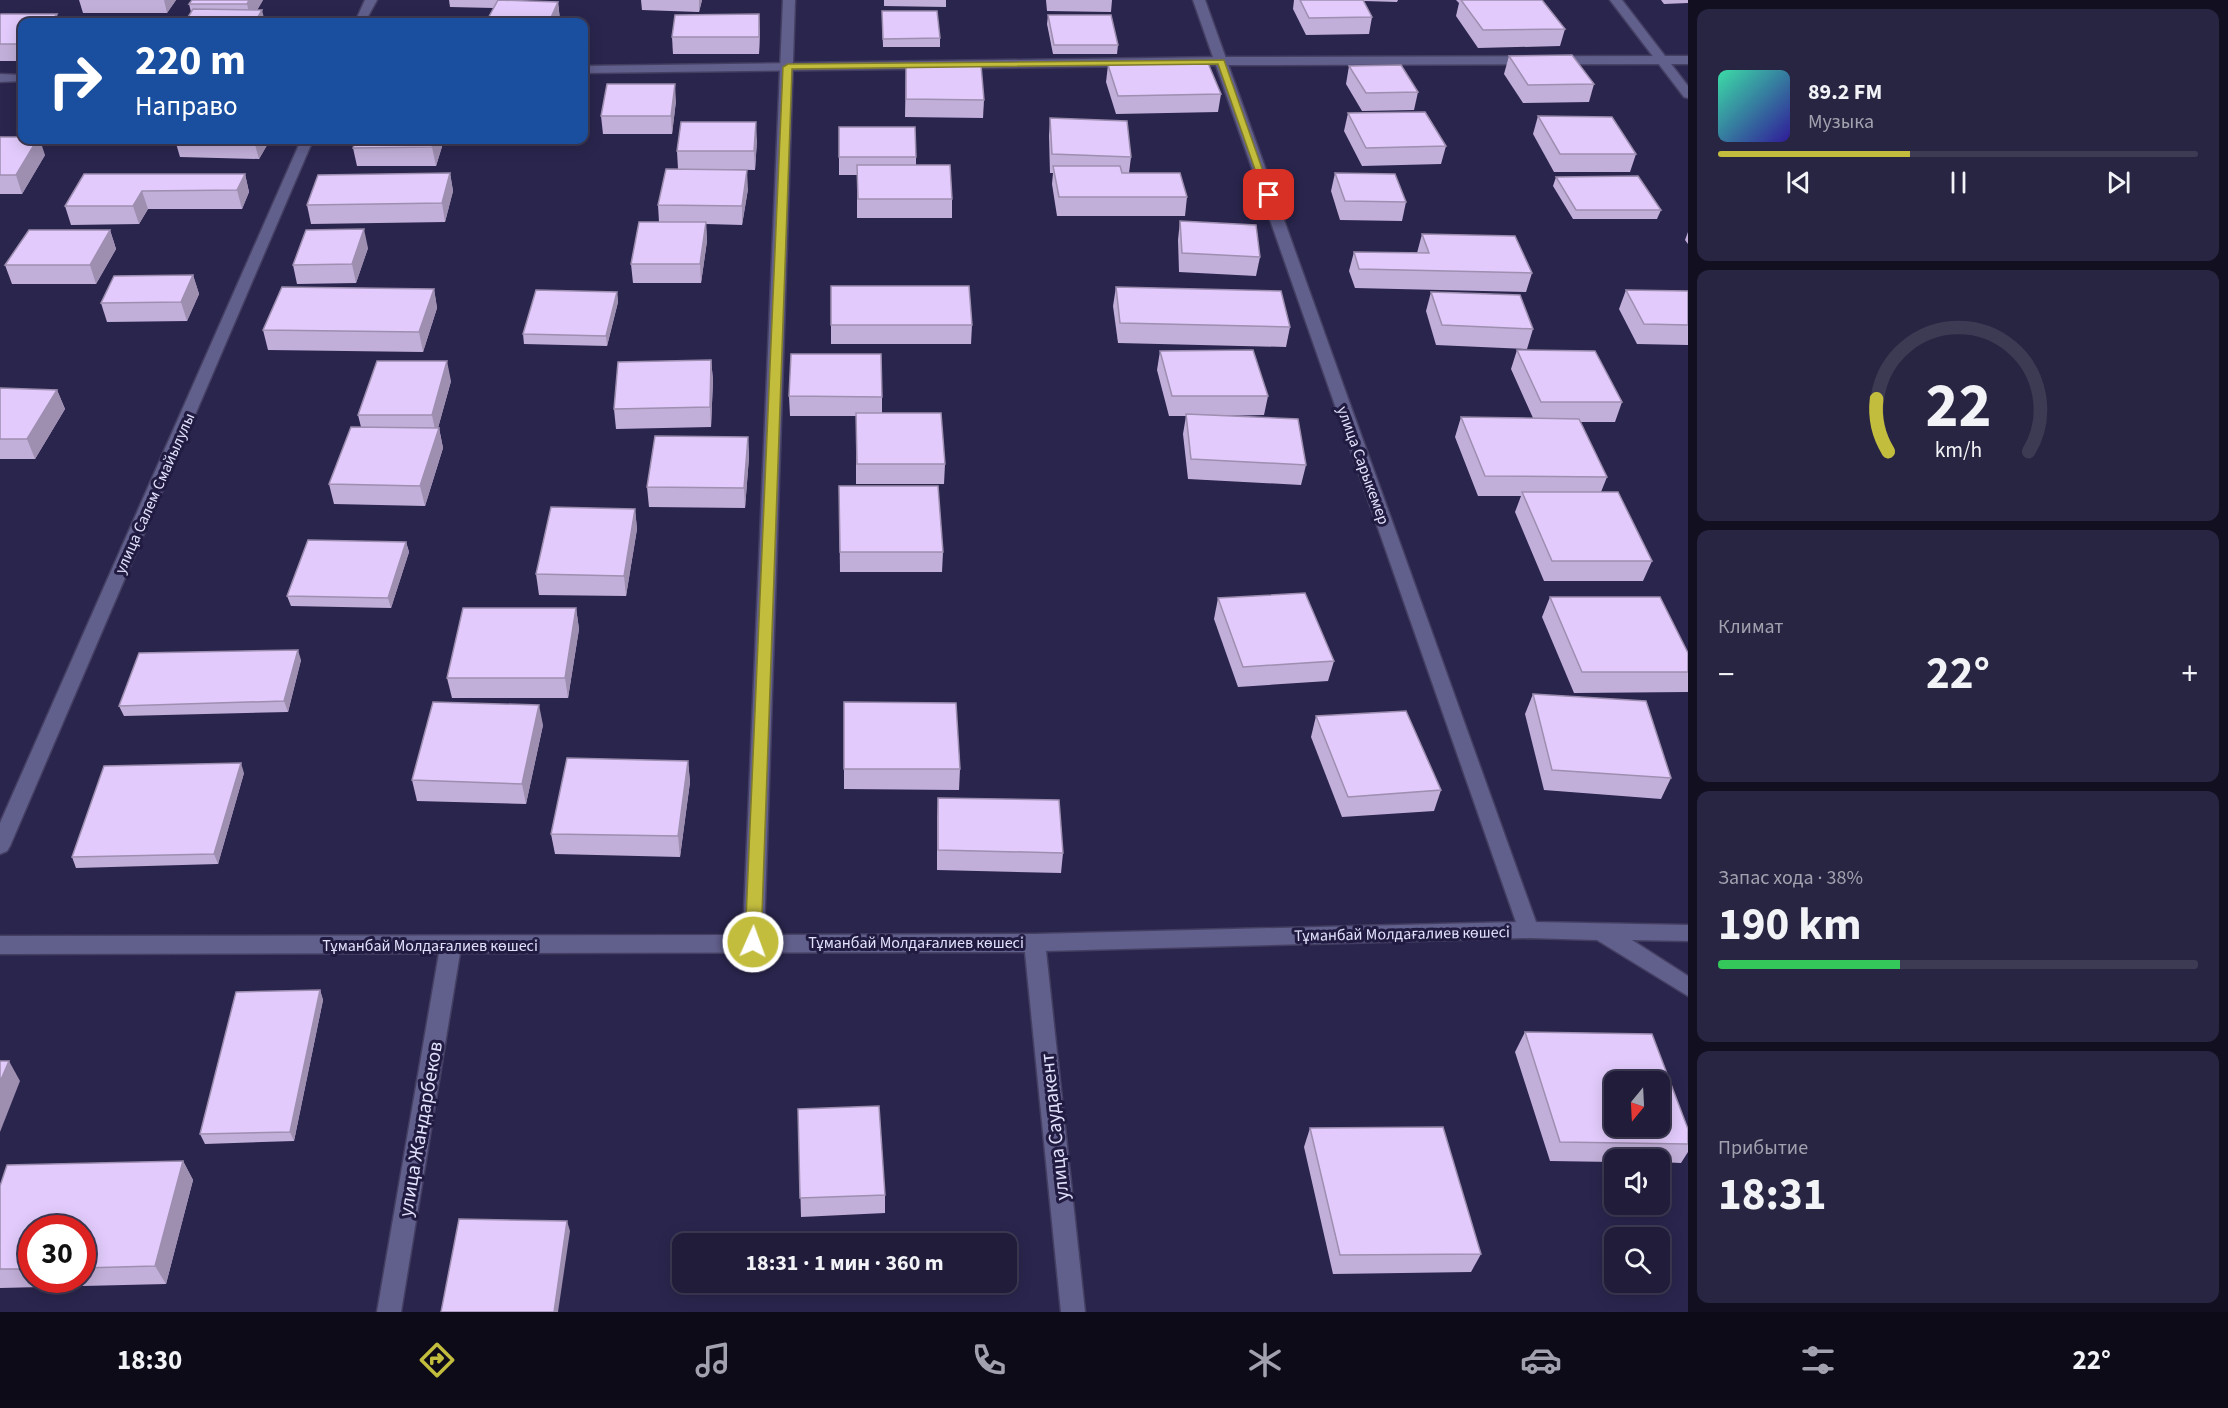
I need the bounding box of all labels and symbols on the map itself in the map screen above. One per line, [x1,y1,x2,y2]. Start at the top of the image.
pin [1243,169,1294,220]
street label: улица Сарыкемер [1331,403,1395,528]
street label: улица Салем Смайылулы [109,409,200,578]
position arrow [721,910,785,974]
street label: Тұманбай Молдағалиев көшесі [1294,921,1510,947]
street label: Тұманбай Молдағалиев көшесі [808,932,1024,954]
street label: Тұманбай Молдағалиев көшесі [322,935,538,957]
street label: улица Жандарбеков [392,1039,450,1219]
street label: улица Саудакент [1033,1052,1077,1202]
north arrow [1604,1071,1670,1137]
speed limit sign: 30 [18,1215,96,1293]

